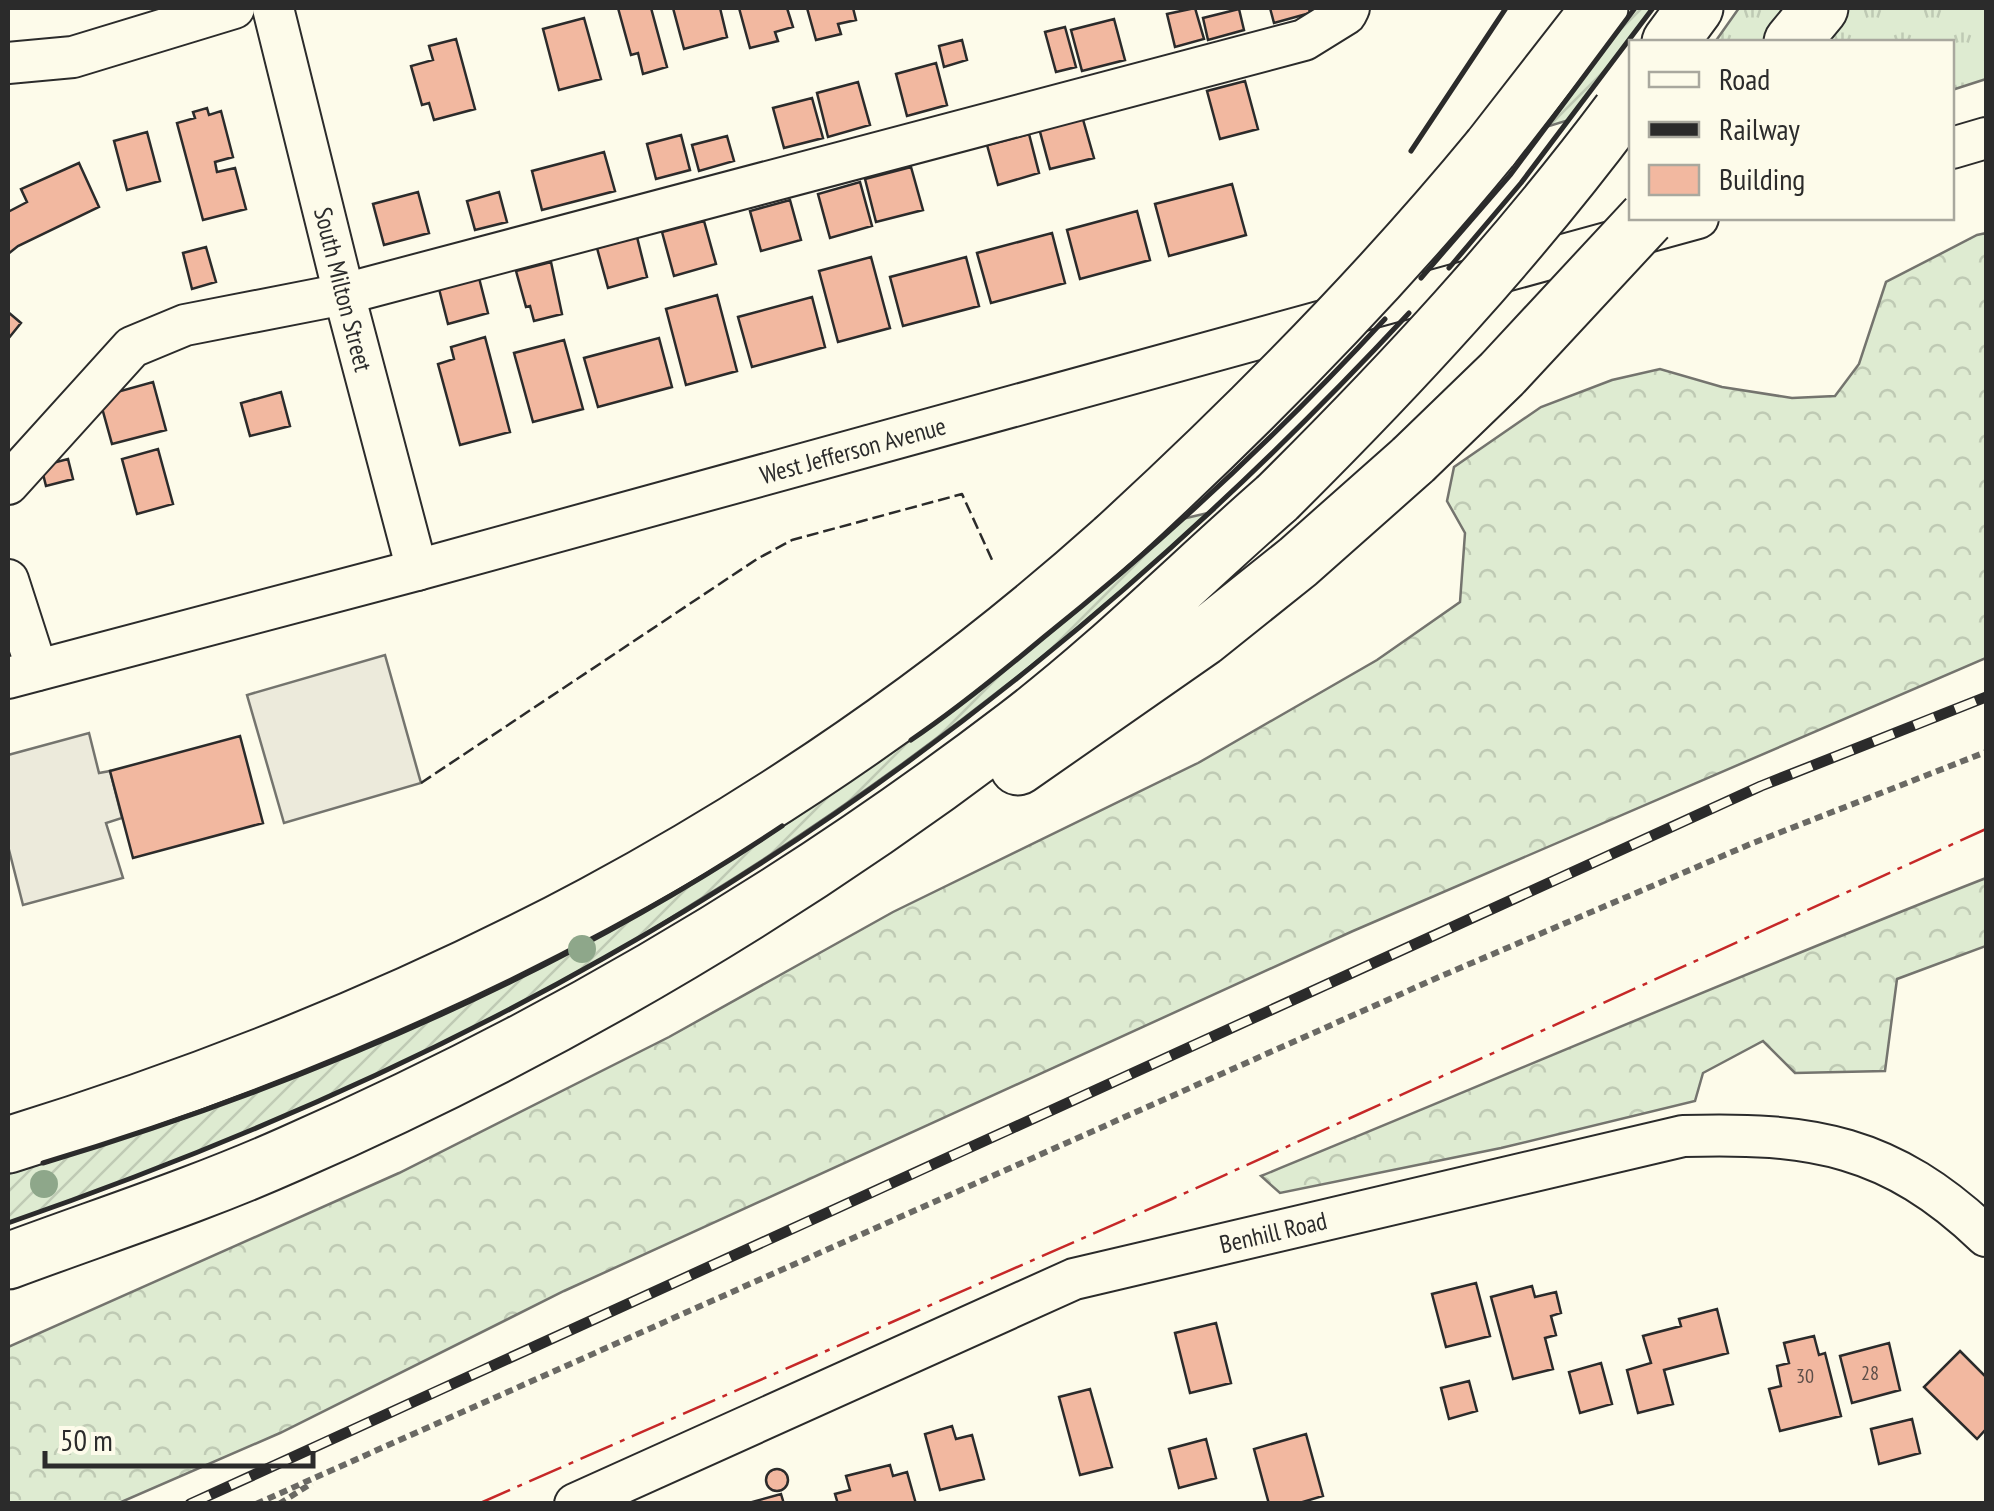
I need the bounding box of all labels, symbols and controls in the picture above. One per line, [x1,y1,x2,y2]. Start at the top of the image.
legend [1629,40,1954,220]
text: Road [1719,59,1770,98]
text: Railway [1719,109,1801,148]
text: Building [1719,159,1805,198]
street label: South Milton Street [307,204,380,375]
street label: West Jefferson Avenue [756,409,949,491]
street label: Benhill Road [1216,1204,1330,1260]
house number: 28 [1861,1360,1879,1386]
house number: 30 [1796,1363,1814,1389]
scale bar [45,1406,312,1468]
text: 50 m [60,1420,113,1459]

